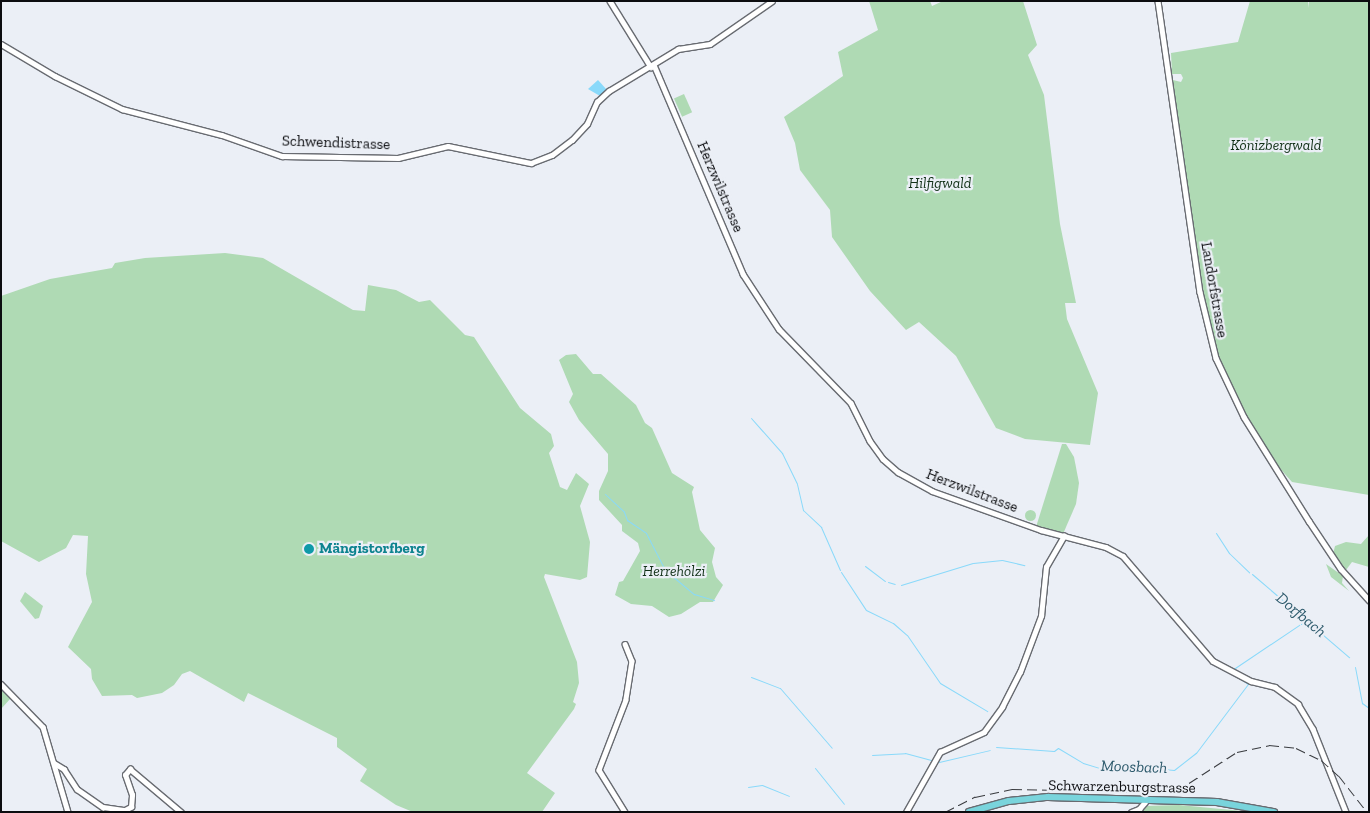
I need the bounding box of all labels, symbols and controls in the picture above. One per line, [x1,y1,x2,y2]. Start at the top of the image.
street label: Schwendistrasse [282,132,390,154]
park label: Könizbergwald [1230,137,1322,155]
street label: Herzwilstrasse [693,139,747,235]
park label: Hilfigwald [909,175,971,193]
street label: Landorfstrasse [1197,241,1231,339]
street label: Herzwilstrasse [924,465,1020,517]
place label: Mängistorfberg [319,540,425,558]
marker: Mängistorfberg [303,543,315,555]
park label: Herrehölzi [643,563,705,581]
water label: Dorfbach [1272,588,1330,642]
water label: Moosbach [1100,756,1168,778]
street label: Schwarzenburgstrasse [1048,777,1196,797]

